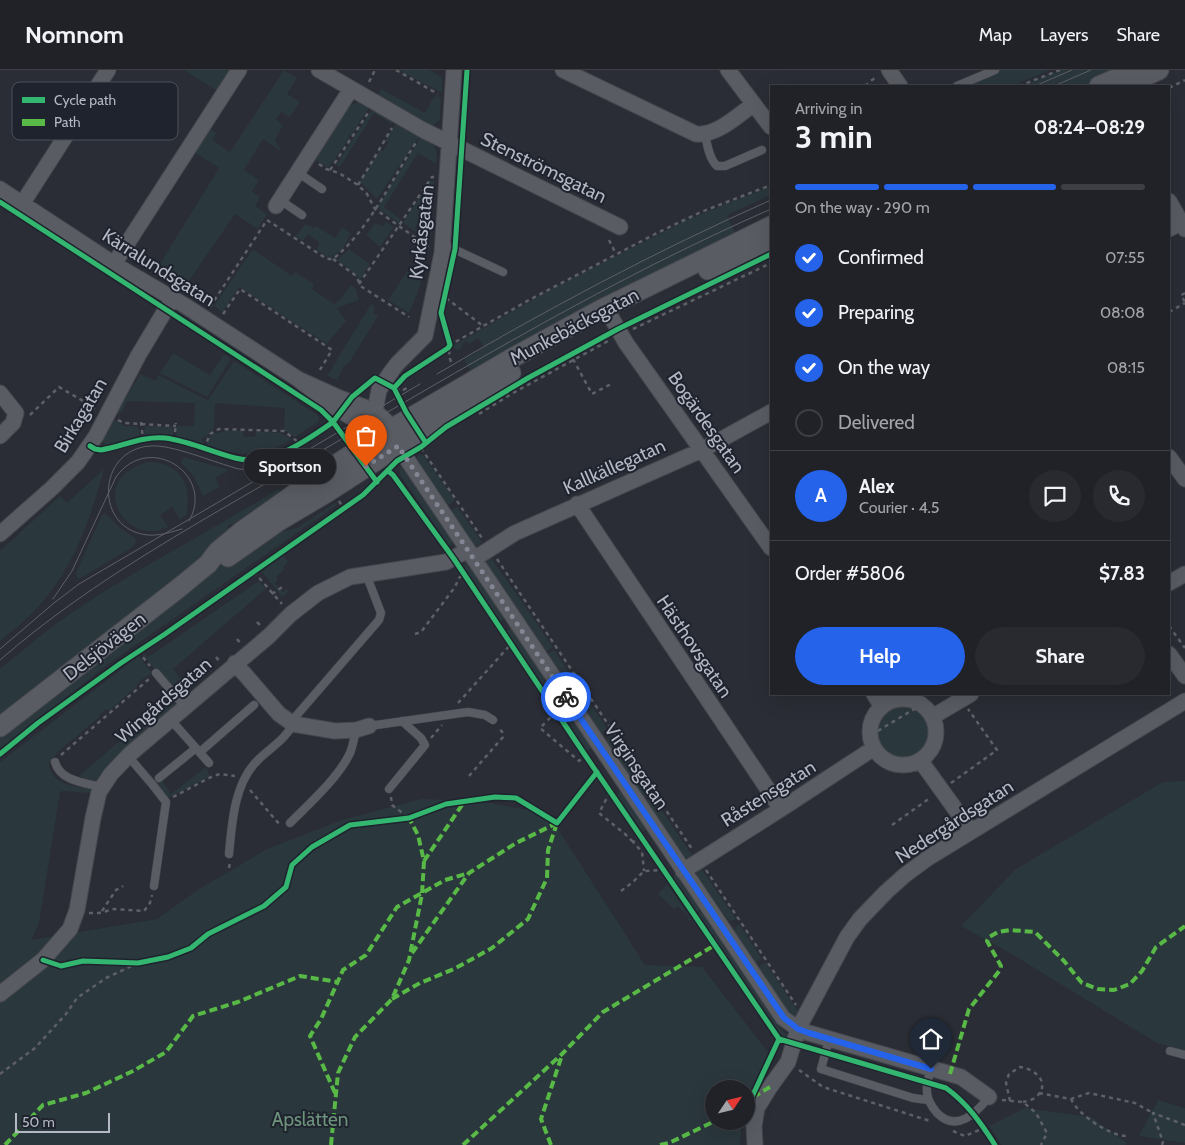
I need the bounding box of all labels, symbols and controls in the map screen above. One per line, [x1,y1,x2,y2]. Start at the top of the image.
text: Nomnom [25,20,124,49]
text: Map [979,24,1012,46]
text: Layers [1040,24,1089,46]
text: Share [1117,24,1160,46]
legend [12,82,178,140]
text: Cycle path [54,91,116,109]
text: Arriving in [795,99,862,118]
text: Path [54,113,81,131]
text: 08:24–08:29 [1034,116,1145,139]
text: 3 min [795,117,873,156]
street label: Stenströmsgatan [477,127,610,208]
street label: Kyrkåsgatan [404,183,439,281]
text: On the way · 290 m [795,198,930,217]
street label: Kärralundsgatan [98,224,219,311]
icon: check [795,244,823,272]
text: Confirmed [838,246,924,269]
text: 07:55 [1105,248,1145,267]
street label: Munkebäcksgatan [506,283,643,370]
icon: check [795,299,823,327]
text: Preparing [838,301,914,324]
text: 08:08 [1100,303,1145,322]
icon: check [795,354,823,382]
text: On the way [838,356,930,379]
text: 08:15 [1107,358,1145,377]
street label: Bogärdesgatan [663,367,750,478]
street label: Birkagatan [49,374,112,457]
text: Delivered [838,411,915,434]
pin [345,415,387,466]
icon: bag [352,422,380,450]
street label: Kallkällegatan [559,434,669,499]
callout: Sportson [244,448,336,484]
text: Sportson [259,457,321,476]
button: chat [1029,470,1081,522]
button: phone [1093,470,1145,522]
text: Alex [859,475,895,498]
text: A [815,484,827,507]
text: Courier · 4.5 [859,498,940,517]
text: Order #5806 [795,562,905,585]
text: $7.83 [1099,562,1145,585]
street label: Hästhovsgatan [652,591,737,702]
street label: Delsjövägen [59,607,150,686]
button: Help [795,627,965,685]
button: Share [975,627,1145,685]
street label: Wingårdsgatan [111,652,216,748]
courier [541,672,591,722]
icon: bike [552,683,580,711]
street label: Virginsgatan [599,719,674,814]
street label: Råstensgatan [717,755,820,832]
street label: Nedergårdsgatan [891,775,1018,868]
pin [910,1018,952,1069]
icon: home [917,1025,945,1053]
north arrow [705,1080,755,1130]
map controls [705,1080,755,1130]
park label: Apslätten [272,1108,348,1131]
scale bar [15,1110,110,1133]
text: 50 m [22,1113,55,1131]

